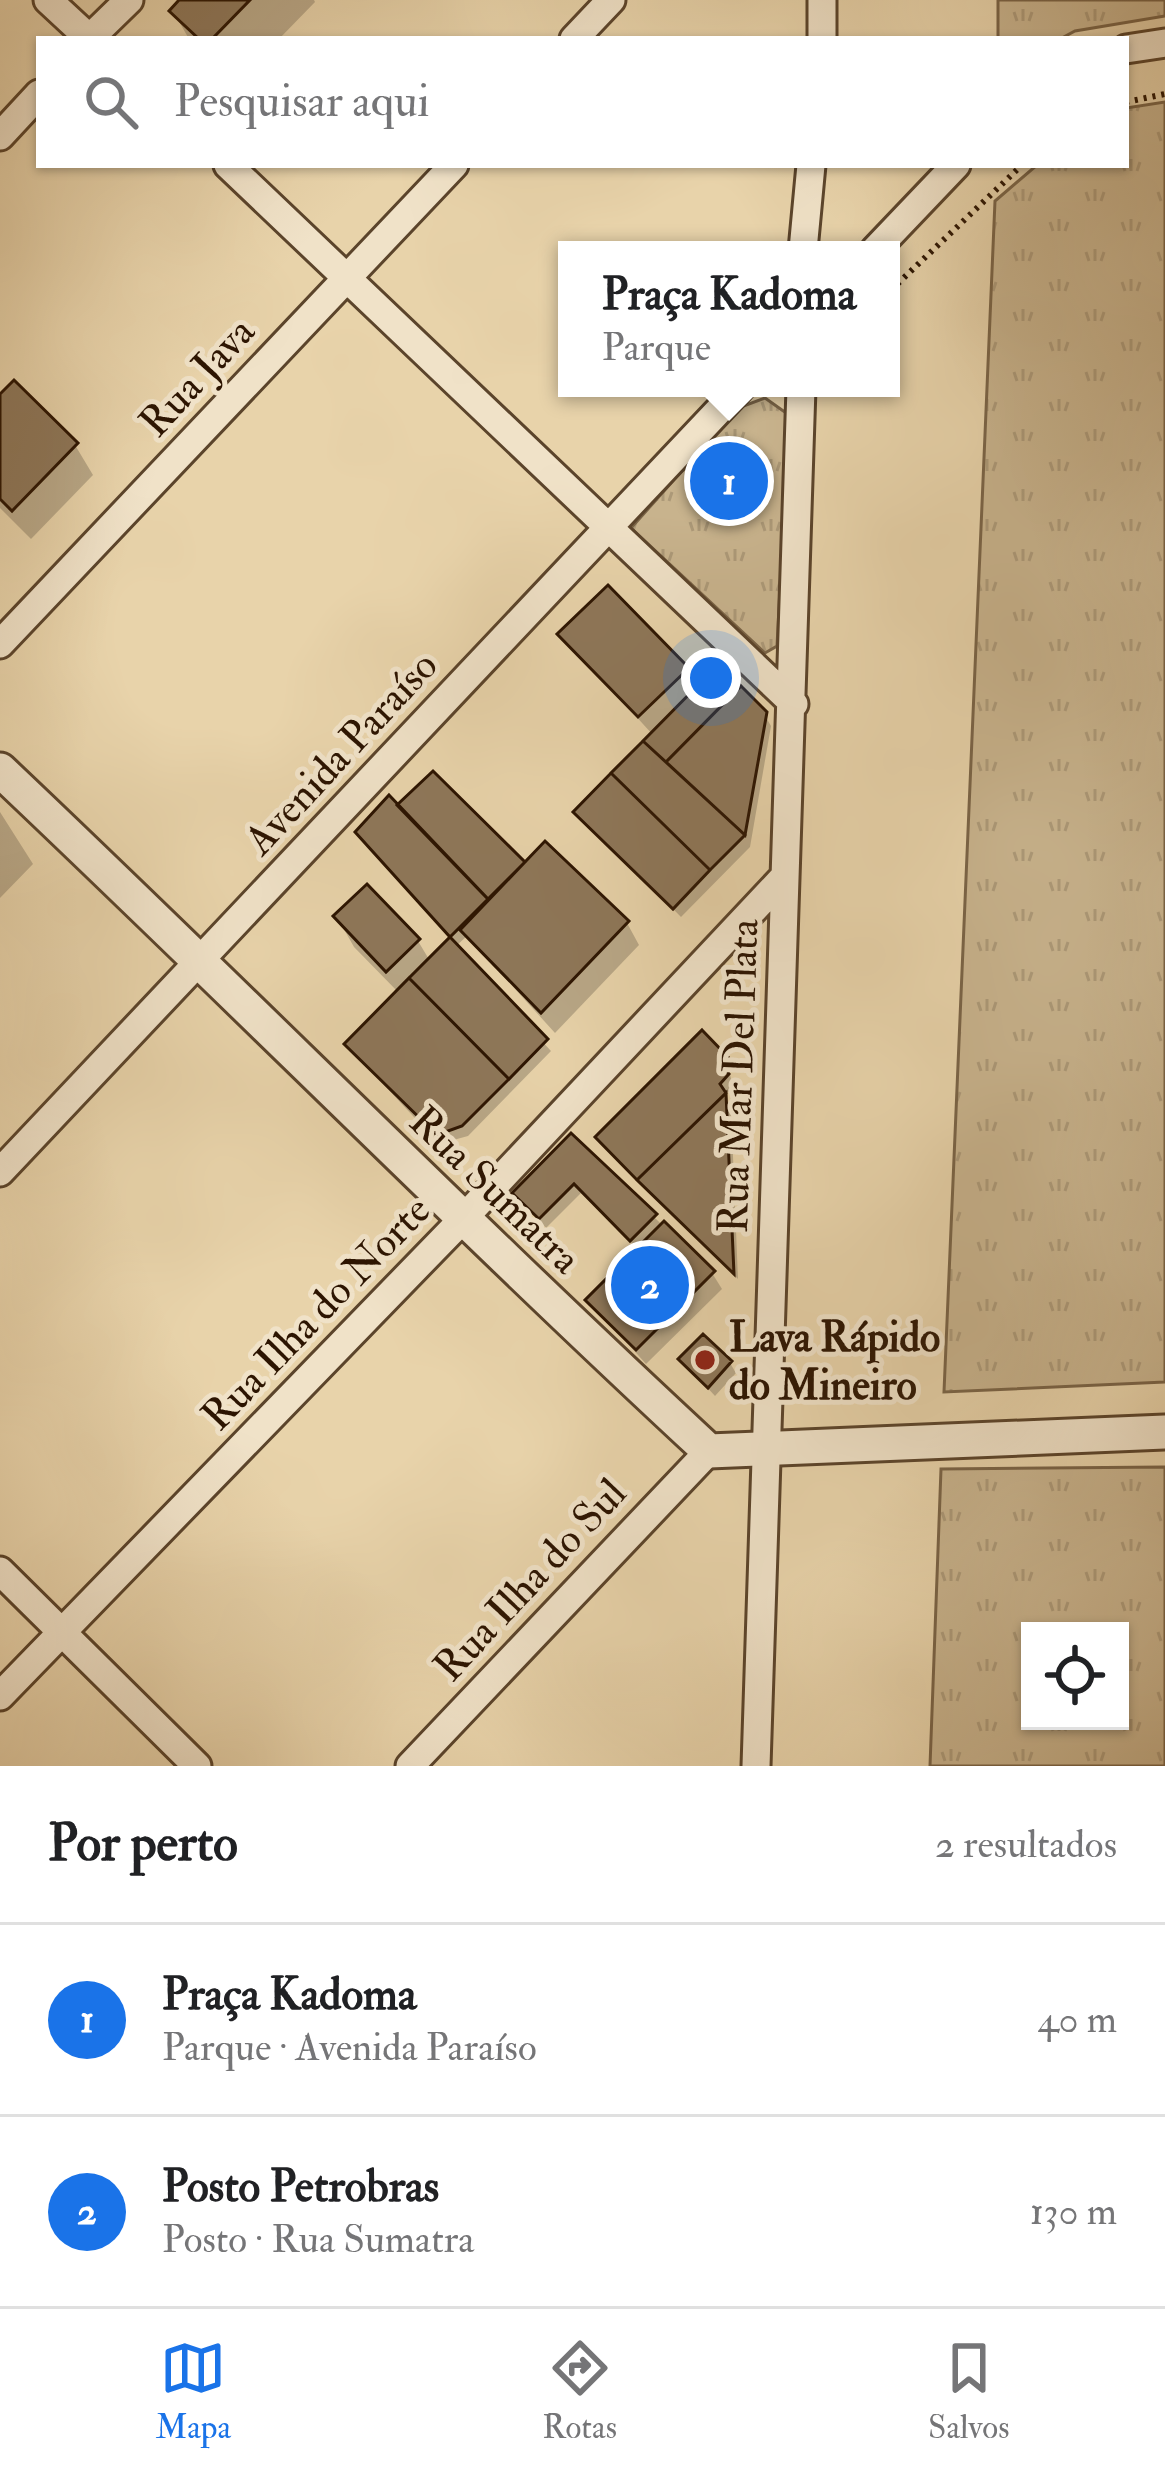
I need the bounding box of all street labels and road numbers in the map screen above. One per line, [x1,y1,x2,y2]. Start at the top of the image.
street label: Rua Java [129,306,267,448]
street label: Avenida Paraíso [233,641,449,867]
street label: Rua Mar Del Plata [708,917,770,1234]
street label: Rua Sumatra [398,1096,592,1286]
street label: Rua Ilha do Norte [191,1185,442,1442]
street label: Rua Ilha do Sul [423,1468,638,1693]

